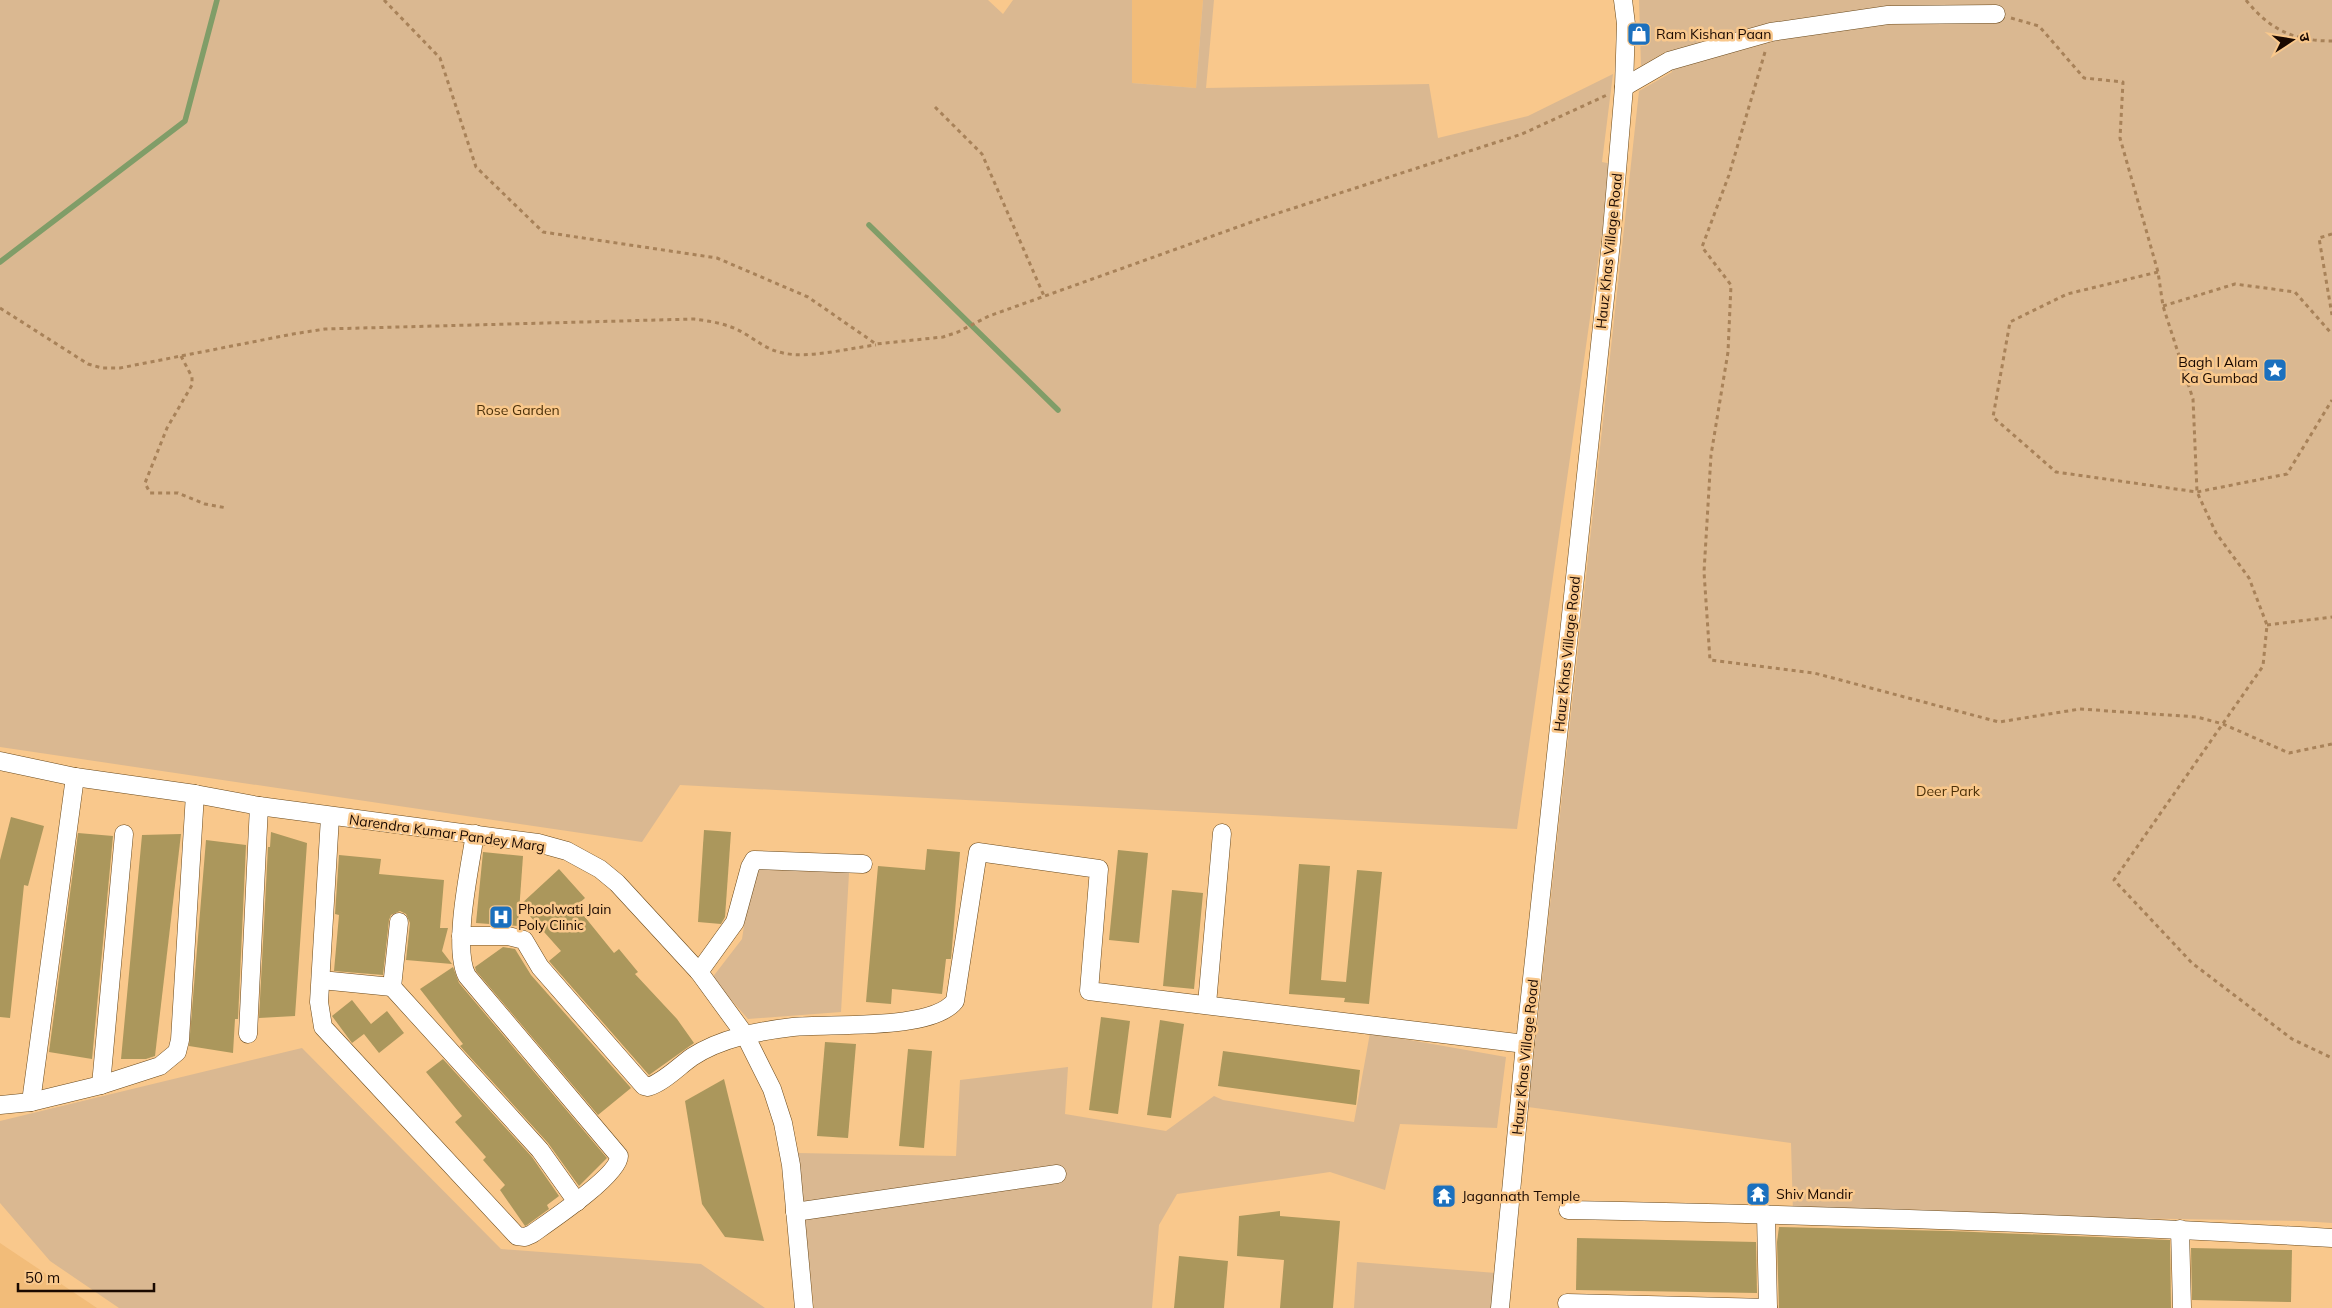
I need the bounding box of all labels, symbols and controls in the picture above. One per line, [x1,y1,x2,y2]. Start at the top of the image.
north arrow [2267,15,2317,65]
shop icon: Ram Kishan Paan [1626,21,1652,47]
place label: Ram Kishan Paan [1656,25,1771,43]
text: उ [2295,31,2315,44]
street label: Hauz Khas Village Road [1592,172,1626,330]
place label: Bagh I Alam Ka Gumbad [2178,353,2258,387]
place icon: Bagh I Alam Ka Gumbad [2262,357,2288,383]
park label: Rose Garden [476,401,560,419]
street label: Hauz Khas Village Road [1550,575,1584,733]
park label: Deer Park [1916,782,1981,800]
street label: Narendra Kumar Pandey Marg [348,810,546,856]
place label: Phoolwati Jain Poly Clinic [518,900,612,934]
hospital icon: Phoolwati Jain Poly Clinic [488,904,514,930]
street label: Hauz Khas Village Road [1508,978,1542,1136]
temple icon: Shiv Mandir [1745,1181,1771,1207]
temple icon: Jagannath Temple [1431,1183,1457,1209]
place label: Shiv Mandir [1776,1185,1854,1203]
place label: Jagannath Temple [1462,1187,1580,1205]
scale bar [18,1260,154,1292]
text: 50 m [25,1268,60,1287]

